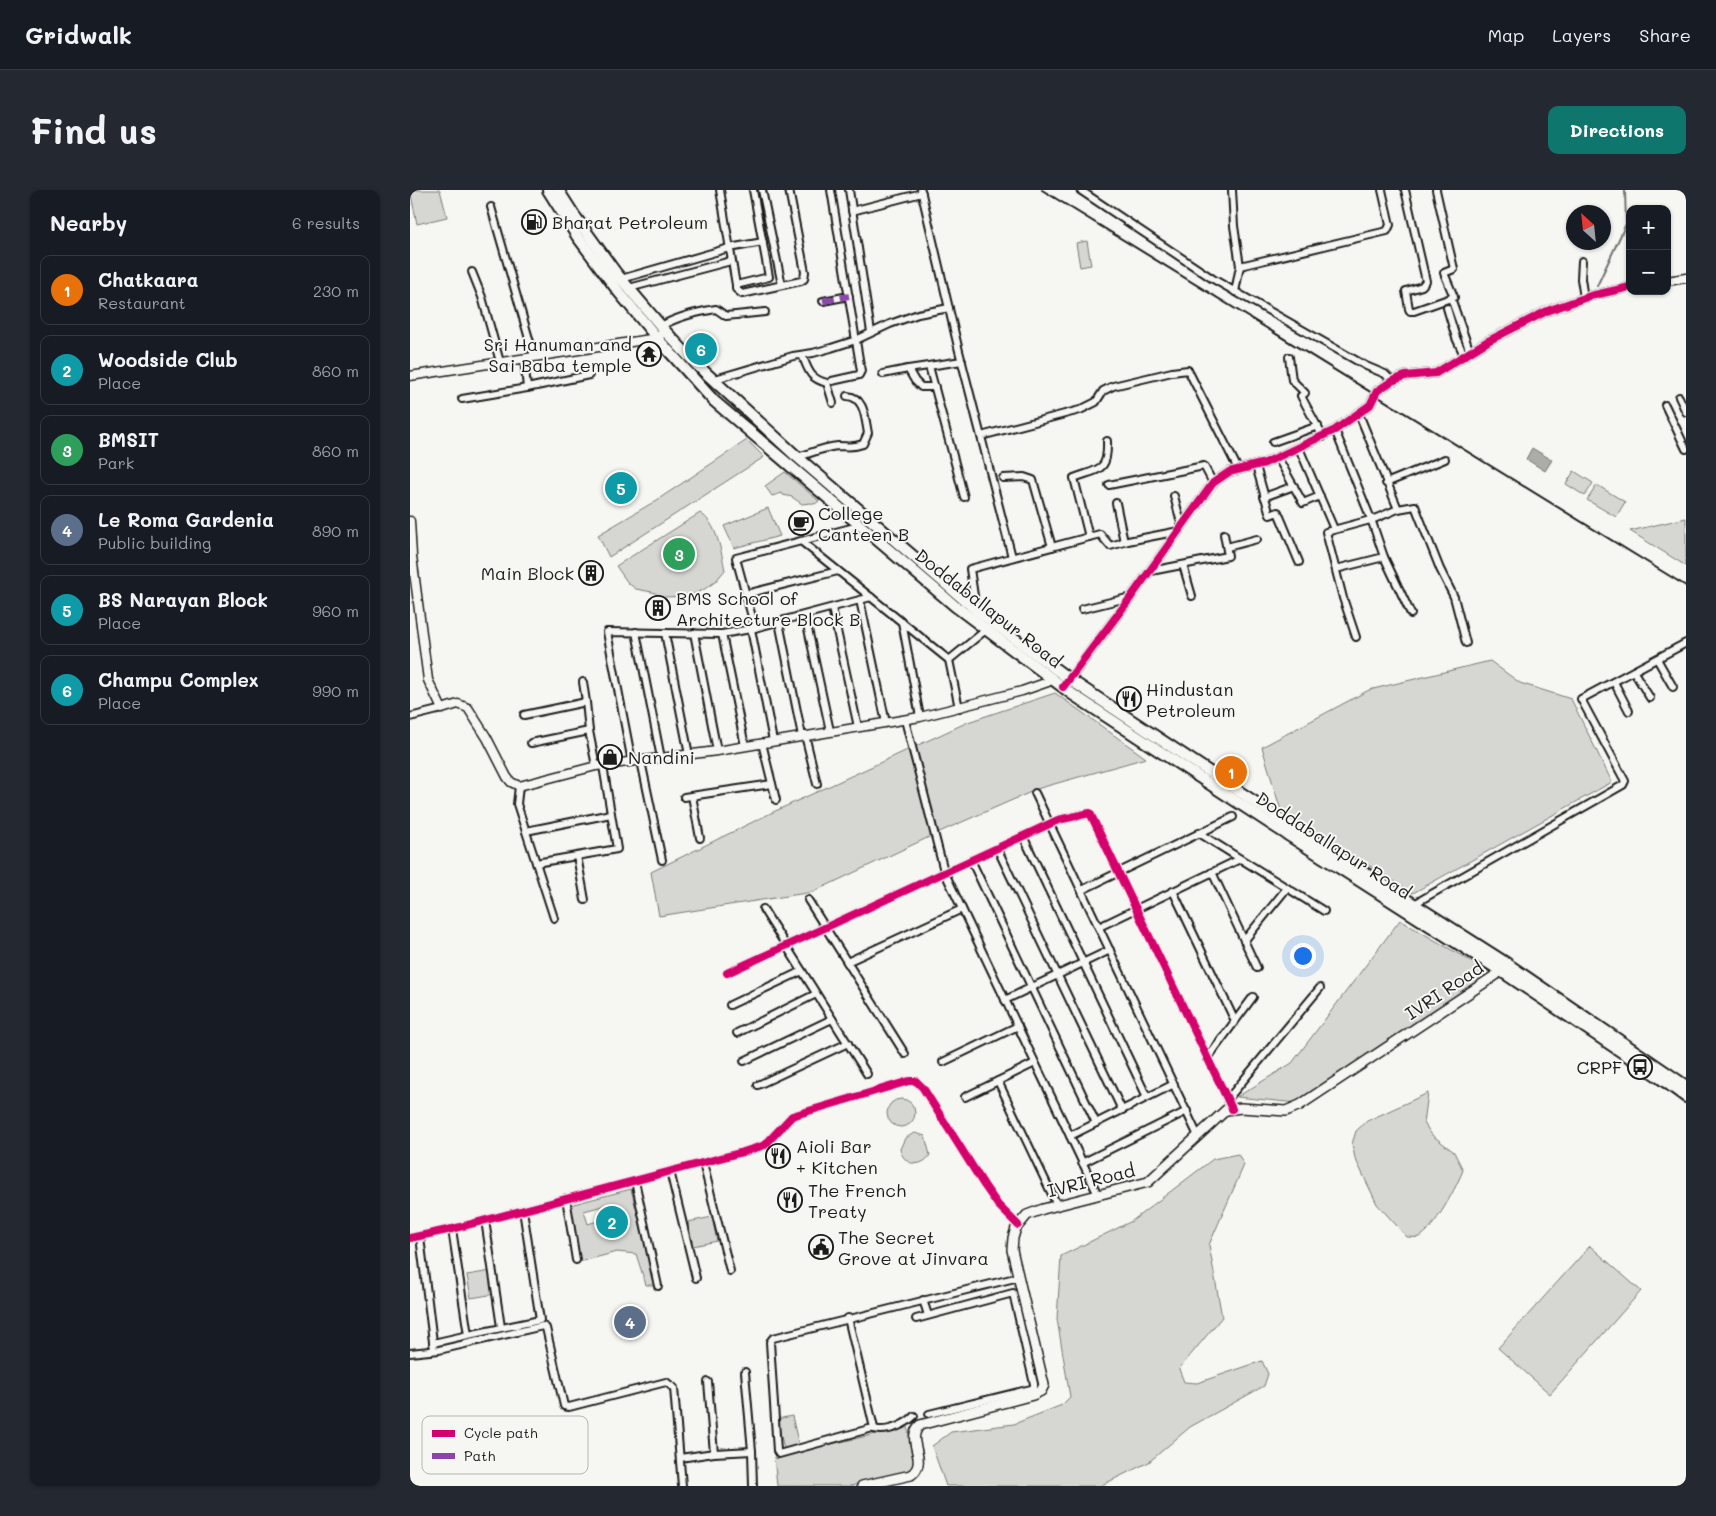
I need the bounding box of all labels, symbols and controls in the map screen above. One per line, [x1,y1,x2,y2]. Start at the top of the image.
text: Gridwalk [25,19,132,50]
text: Map [1488,23,1524,47]
text: Layers [1552,23,1611,47]
text: Share [1639,23,1691,47]
button: Directions [1548,106,1686,154]
text: Find us [30,107,157,153]
north arrow [1566,205,1611,250]
map controls [1626,205,1671,295]
button: + [1626,205,1671,250]
text: Nearby [50,209,127,236]
fuel station icon: Bharat Petroleum [521,209,547,235]
place label: Bharat Petroleum [552,210,708,234]
text: 6 results [292,212,360,233]
button: − [1626,250,1671,295]
text: Chatkaara [98,267,198,292]
text: 1 [63,280,71,301]
text: 230 m [313,280,359,301]
text: Restaurant [98,292,186,313]
pin: 6 [685,330,717,368]
place label: Sri Hanuman and Sai Baba temple [484,332,632,377]
temple icon: Sri Hanuman and Sai Baba temple [636,341,662,367]
text: Woodside Club [98,347,238,372]
text: 2 [63,360,71,381]
text: 860 m [312,360,359,381]
text: Place [98,372,141,393]
text: BMSIT [98,427,159,452]
text: 3 [62,440,72,461]
text: 860 m [312,440,359,461]
text: Park [98,452,134,473]
pin: 5 [605,469,637,507]
place label: College Canteen B [818,501,909,546]
text: Le Roma Gardenia [98,507,274,532]
cafe icon: College Canteen B [788,510,814,536]
text: 4 [62,520,72,541]
text: 890 m [312,520,359,541]
text: Public building [98,532,211,553]
pin: 3 [663,535,695,573]
street label: Doddaballapur Road [910,543,1068,673]
building icon: Main Block [578,560,604,586]
place label: Main Block [481,561,574,585]
place label: BMS School of Architecture Block B [676,586,861,631]
text: BS Narayan Block [98,587,268,612]
building icon: BMS School of Architecture Block B [645,595,671,621]
text: 5 [62,600,72,621]
text: 960 m [312,600,359,621]
text: Place [98,612,141,633]
text: Champu Complex [98,667,259,692]
place label: Hindustan Petroleum [1146,677,1236,722]
text: 6 [62,680,72,701]
text: 990 m [312,680,359,701]
restaurant icon: Hindustan Petroleum [1116,686,1142,712]
text: Place [98,692,141,713]
shop icon: Nandini [597,744,623,770]
place label: Nandini [628,745,695,769]
pin: 1 [1215,753,1247,791]
street label: Doddaballapur Road [1252,786,1416,904]
your location [1290,943,1316,969]
street label: IVRI Road [1400,955,1488,1025]
bus stop icon: CRPF [1627,1054,1653,1080]
place label: CRPF [1577,1055,1622,1079]
place label: Aioli Bar + Kitchen [796,1134,878,1179]
restaurant icon: Aioli Bar + Kitchen [765,1143,791,1169]
street label: IVRI Road [1045,1158,1137,1202]
place label: The French Treaty [808,1178,906,1223]
restaurant icon: The French Treaty [777,1187,803,1213]
pin: 2 [596,1203,628,1241]
place label: The Secret Grove at Jinvara [838,1225,989,1270]
public building icon: The Secret Grove at Jinvara [808,1234,834,1260]
pin: 4 [614,1303,646,1341]
legend [422,1416,588,1474]
text: Cycle path [464,1423,538,1442]
text: Path [464,1446,495,1465]

